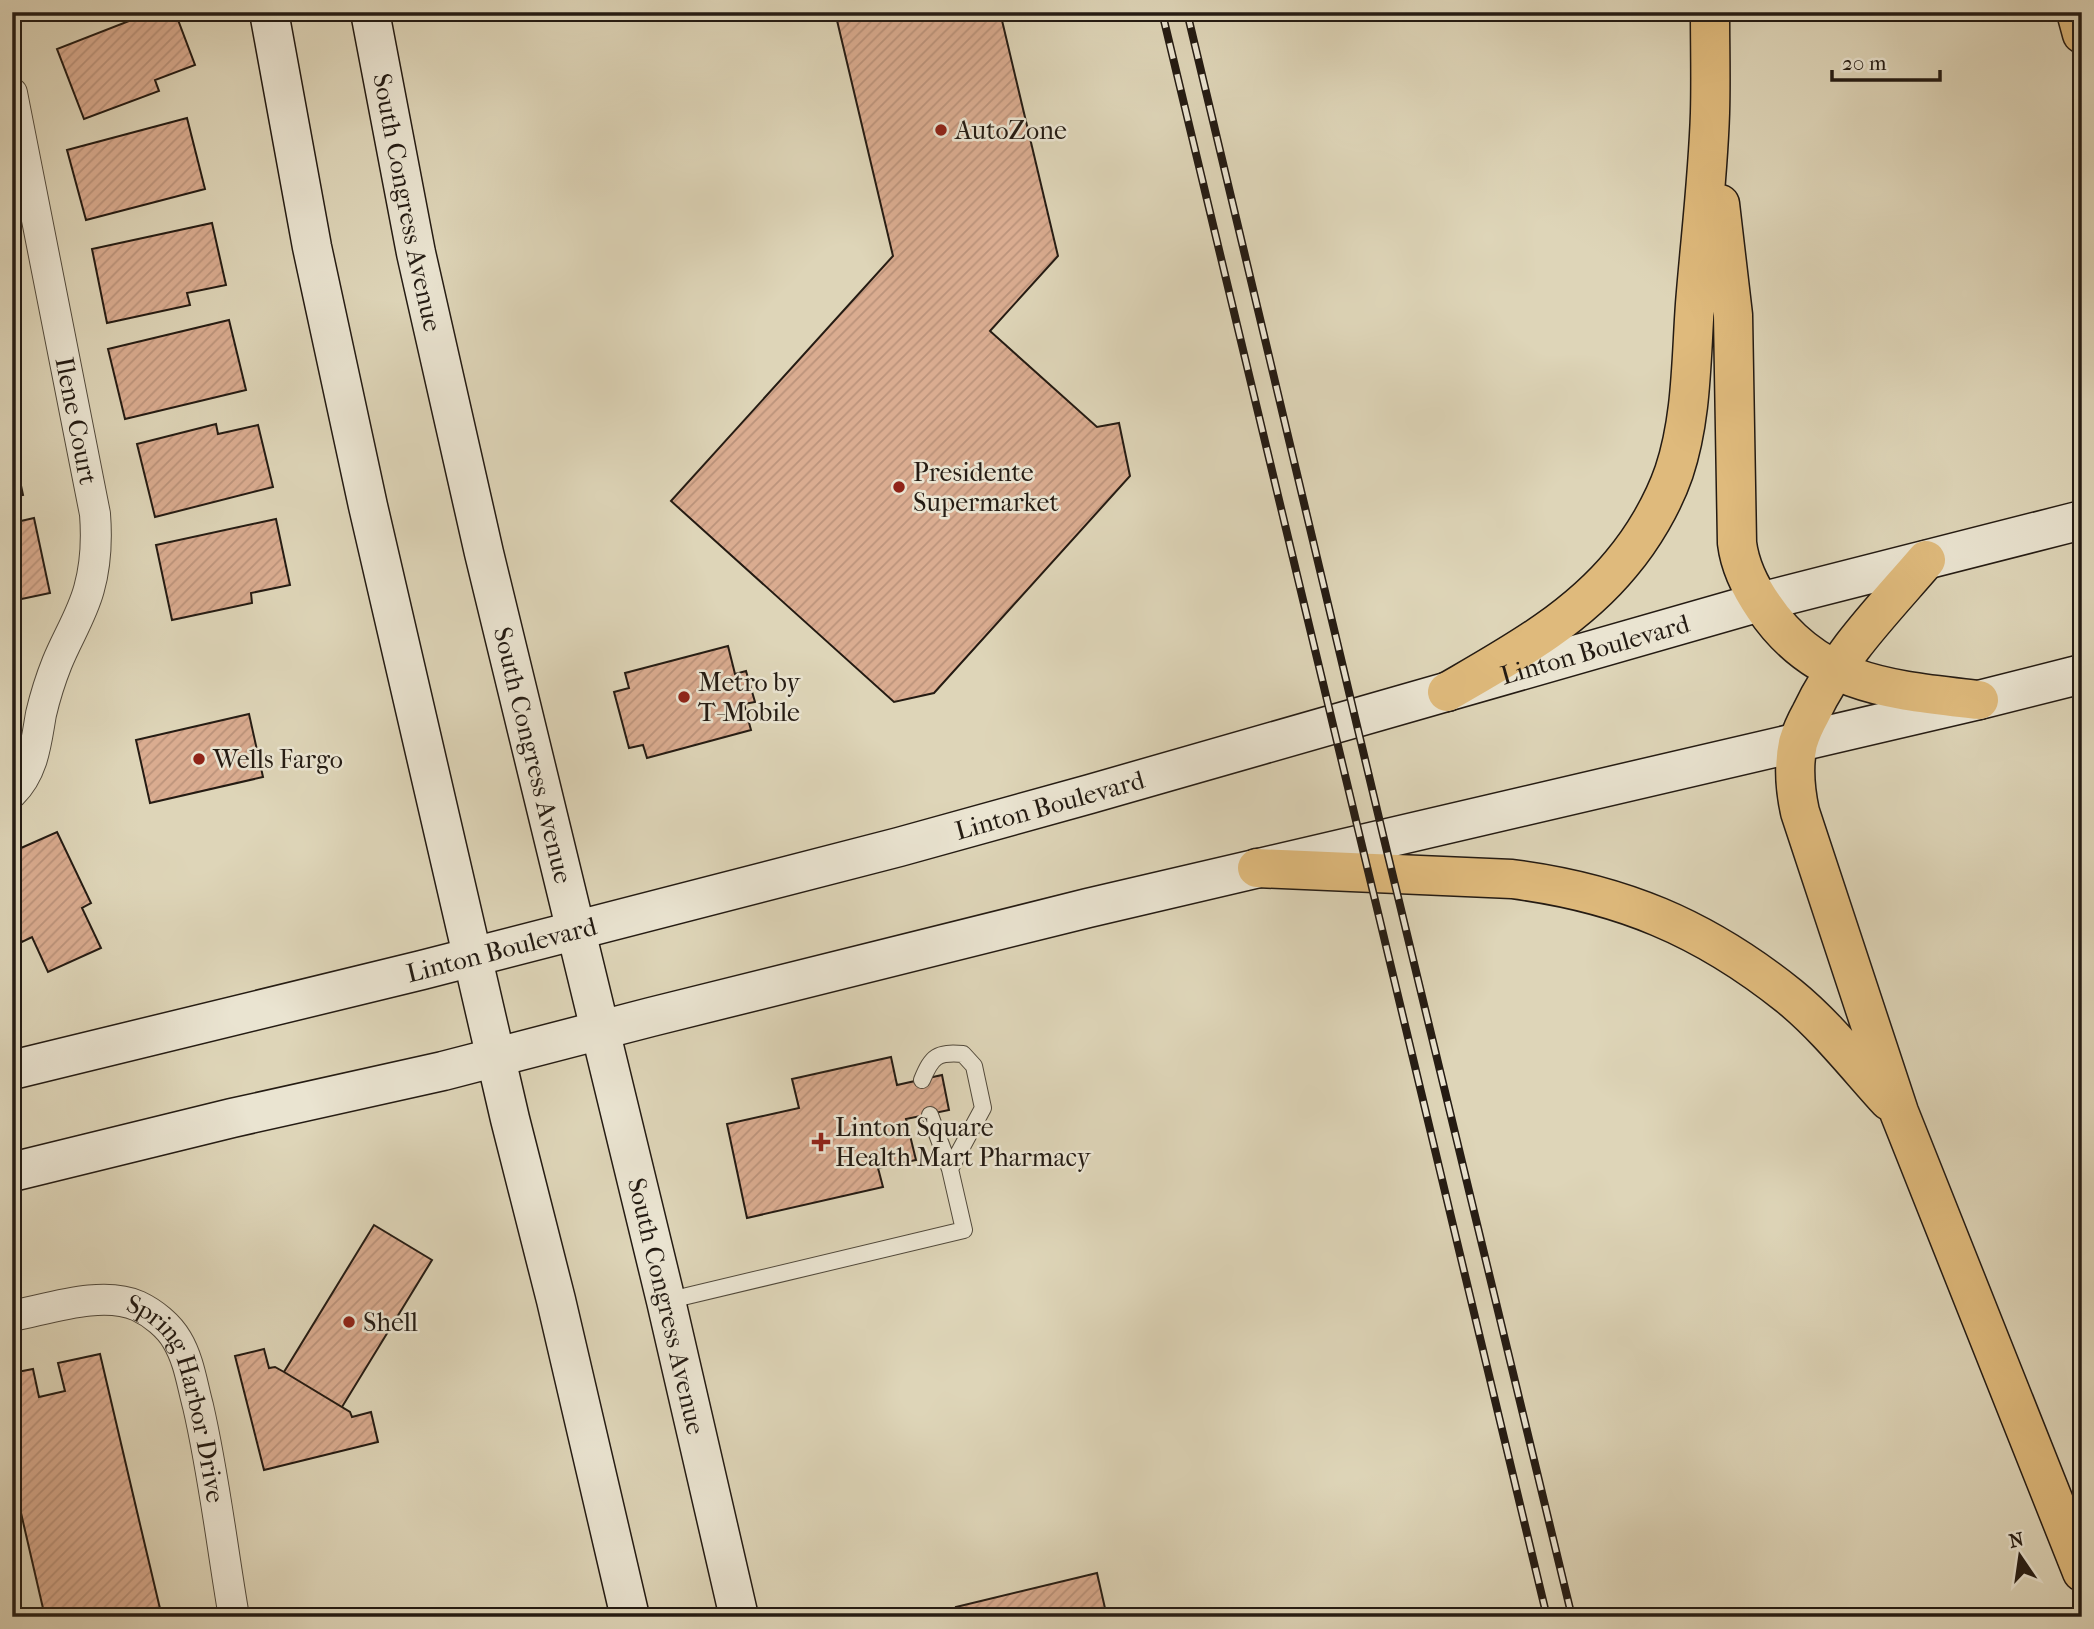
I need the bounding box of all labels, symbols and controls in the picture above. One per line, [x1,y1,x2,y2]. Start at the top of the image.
scale bar [1832,38,1940,82]
text: 20 m [1842,51,1887,75]
street label: South Congress Avenue [367,71,449,335]
place label: AutoZone [954,115,1067,146]
marker: AutoZone [933,122,949,138]
street label: Ilene Court [49,354,104,488]
place label: Presidente Supermarket [913,457,1059,518]
marker: Presidente Supermarket [891,479,907,495]
street label: Linton Boulevard [1497,607,1694,691]
street label: South Congress Avenue [487,624,579,887]
place label: Metro by T-Mobile [698,667,801,728]
marker: Metro by T-Mobile [676,689,692,705]
place label: Wells Fargo [212,744,343,775]
marker: Wells Fargo [191,751,207,767]
street label: Linton Boulevard [952,764,1149,846]
street label: Linton Boulevard [403,910,601,989]
place label: Linton Square Health Mart Pharmacy [835,1112,1092,1173]
marker: Linton Square Health Mart Pharmacy [813,1134,829,1150]
street label: South Congress Avenue [621,1175,712,1438]
street label: Spring Harbor Drive [122,1288,231,1505]
place label: Shell [363,1307,418,1338]
marker: Shell [341,1314,357,1330]
north arrow [1986,1520,2056,1590]
text: N [2007,1528,2026,1553]

